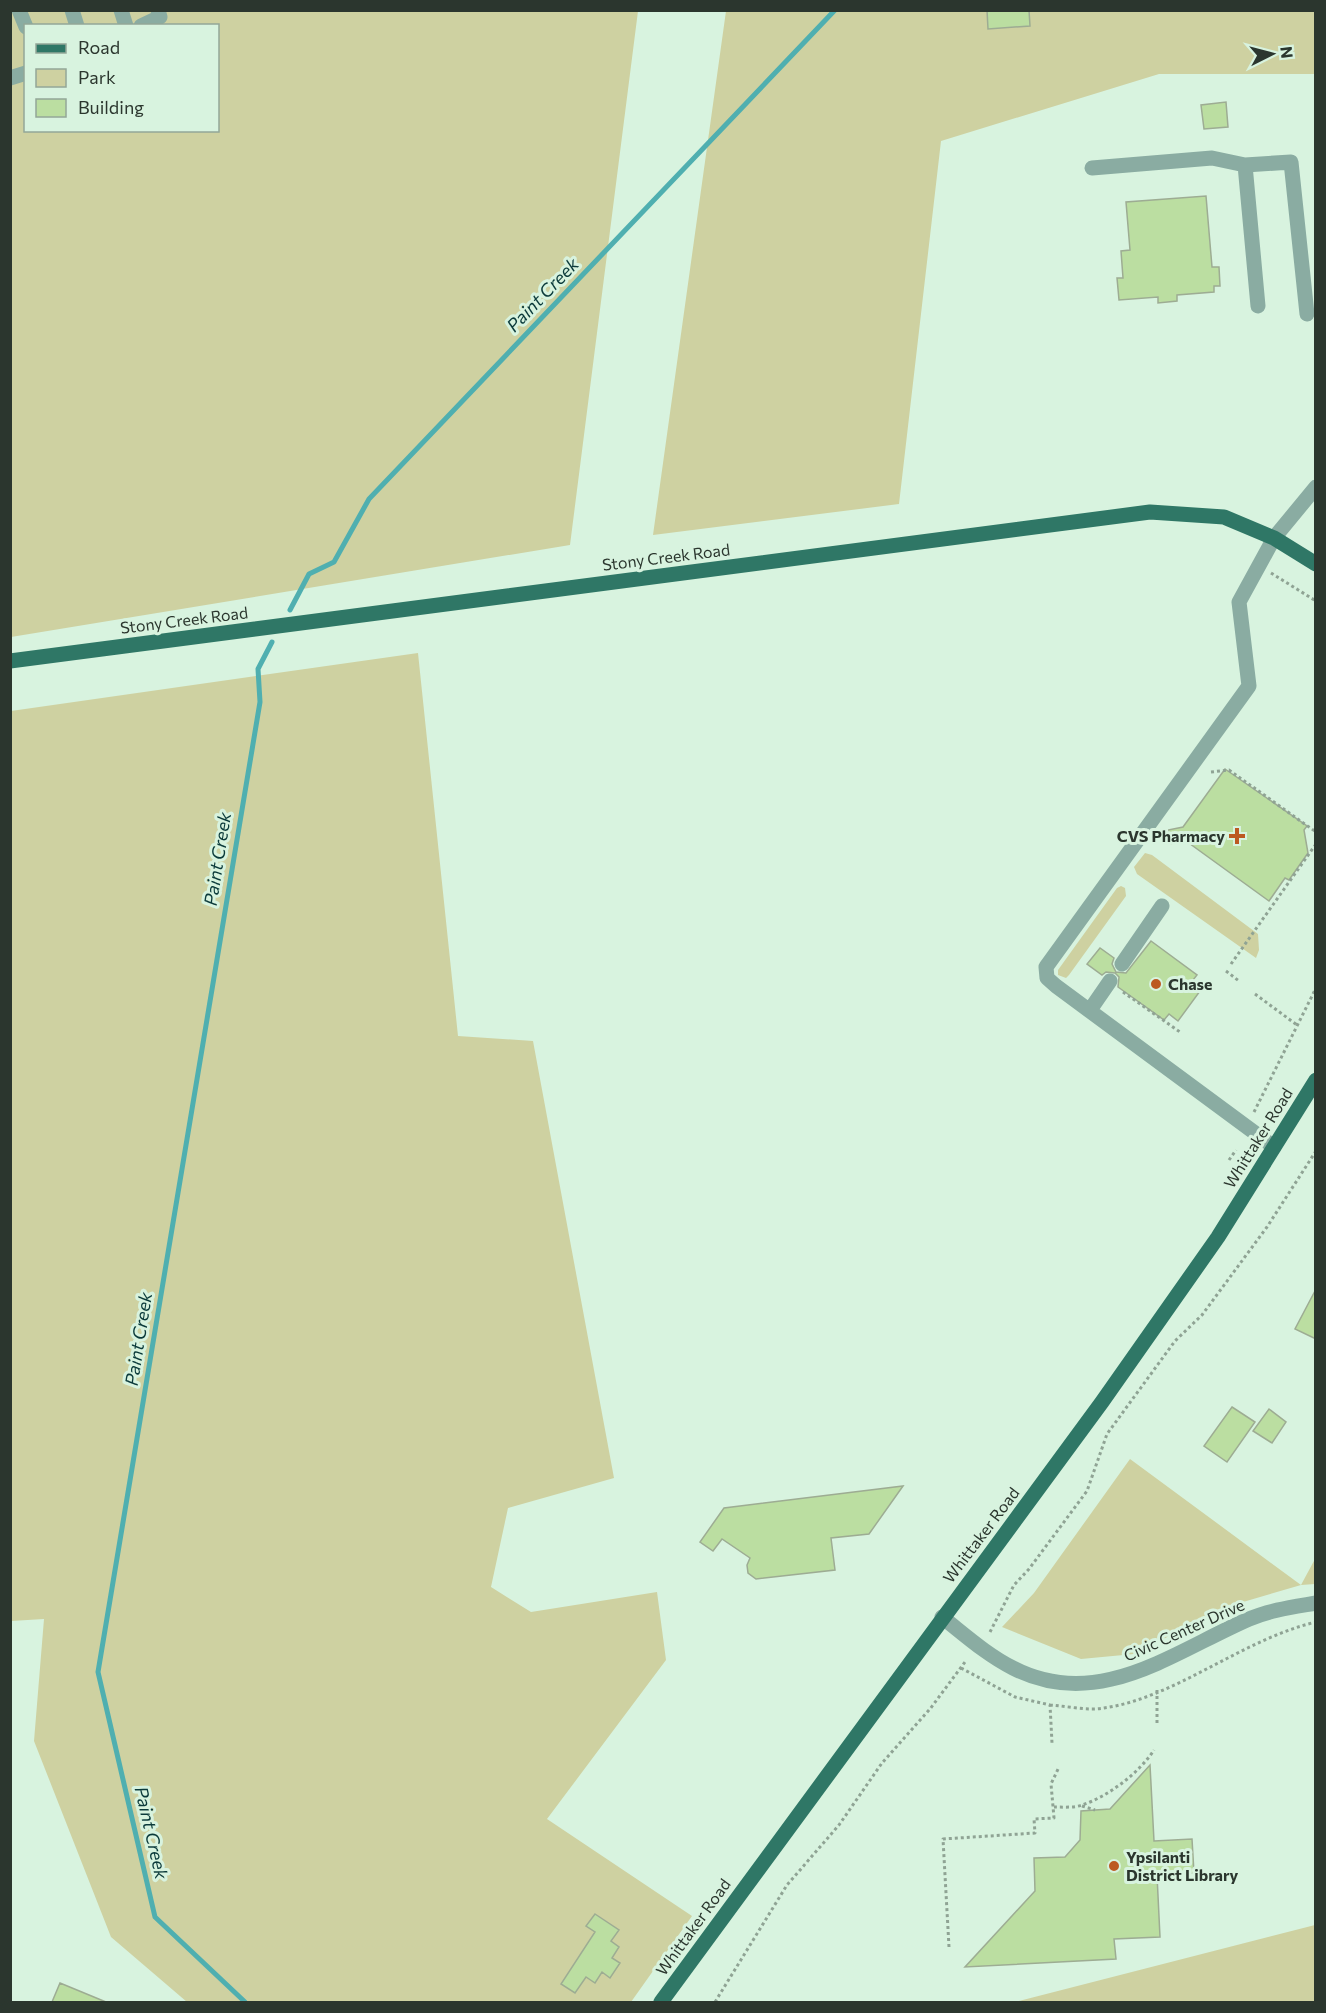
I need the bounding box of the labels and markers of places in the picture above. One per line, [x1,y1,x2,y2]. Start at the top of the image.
place label: CVS Pharmacy [1117,826,1225,845]
marker: CVS Pharmacy [1230,829,1244,843]
place label: Chase [1168,974,1213,993]
marker: Chase [1149,977,1163,991]
place label: Ypsilanti District Library [1126,1847,1239,1884]
marker: Ypsilanti District Library [1107,1859,1121,1873]

